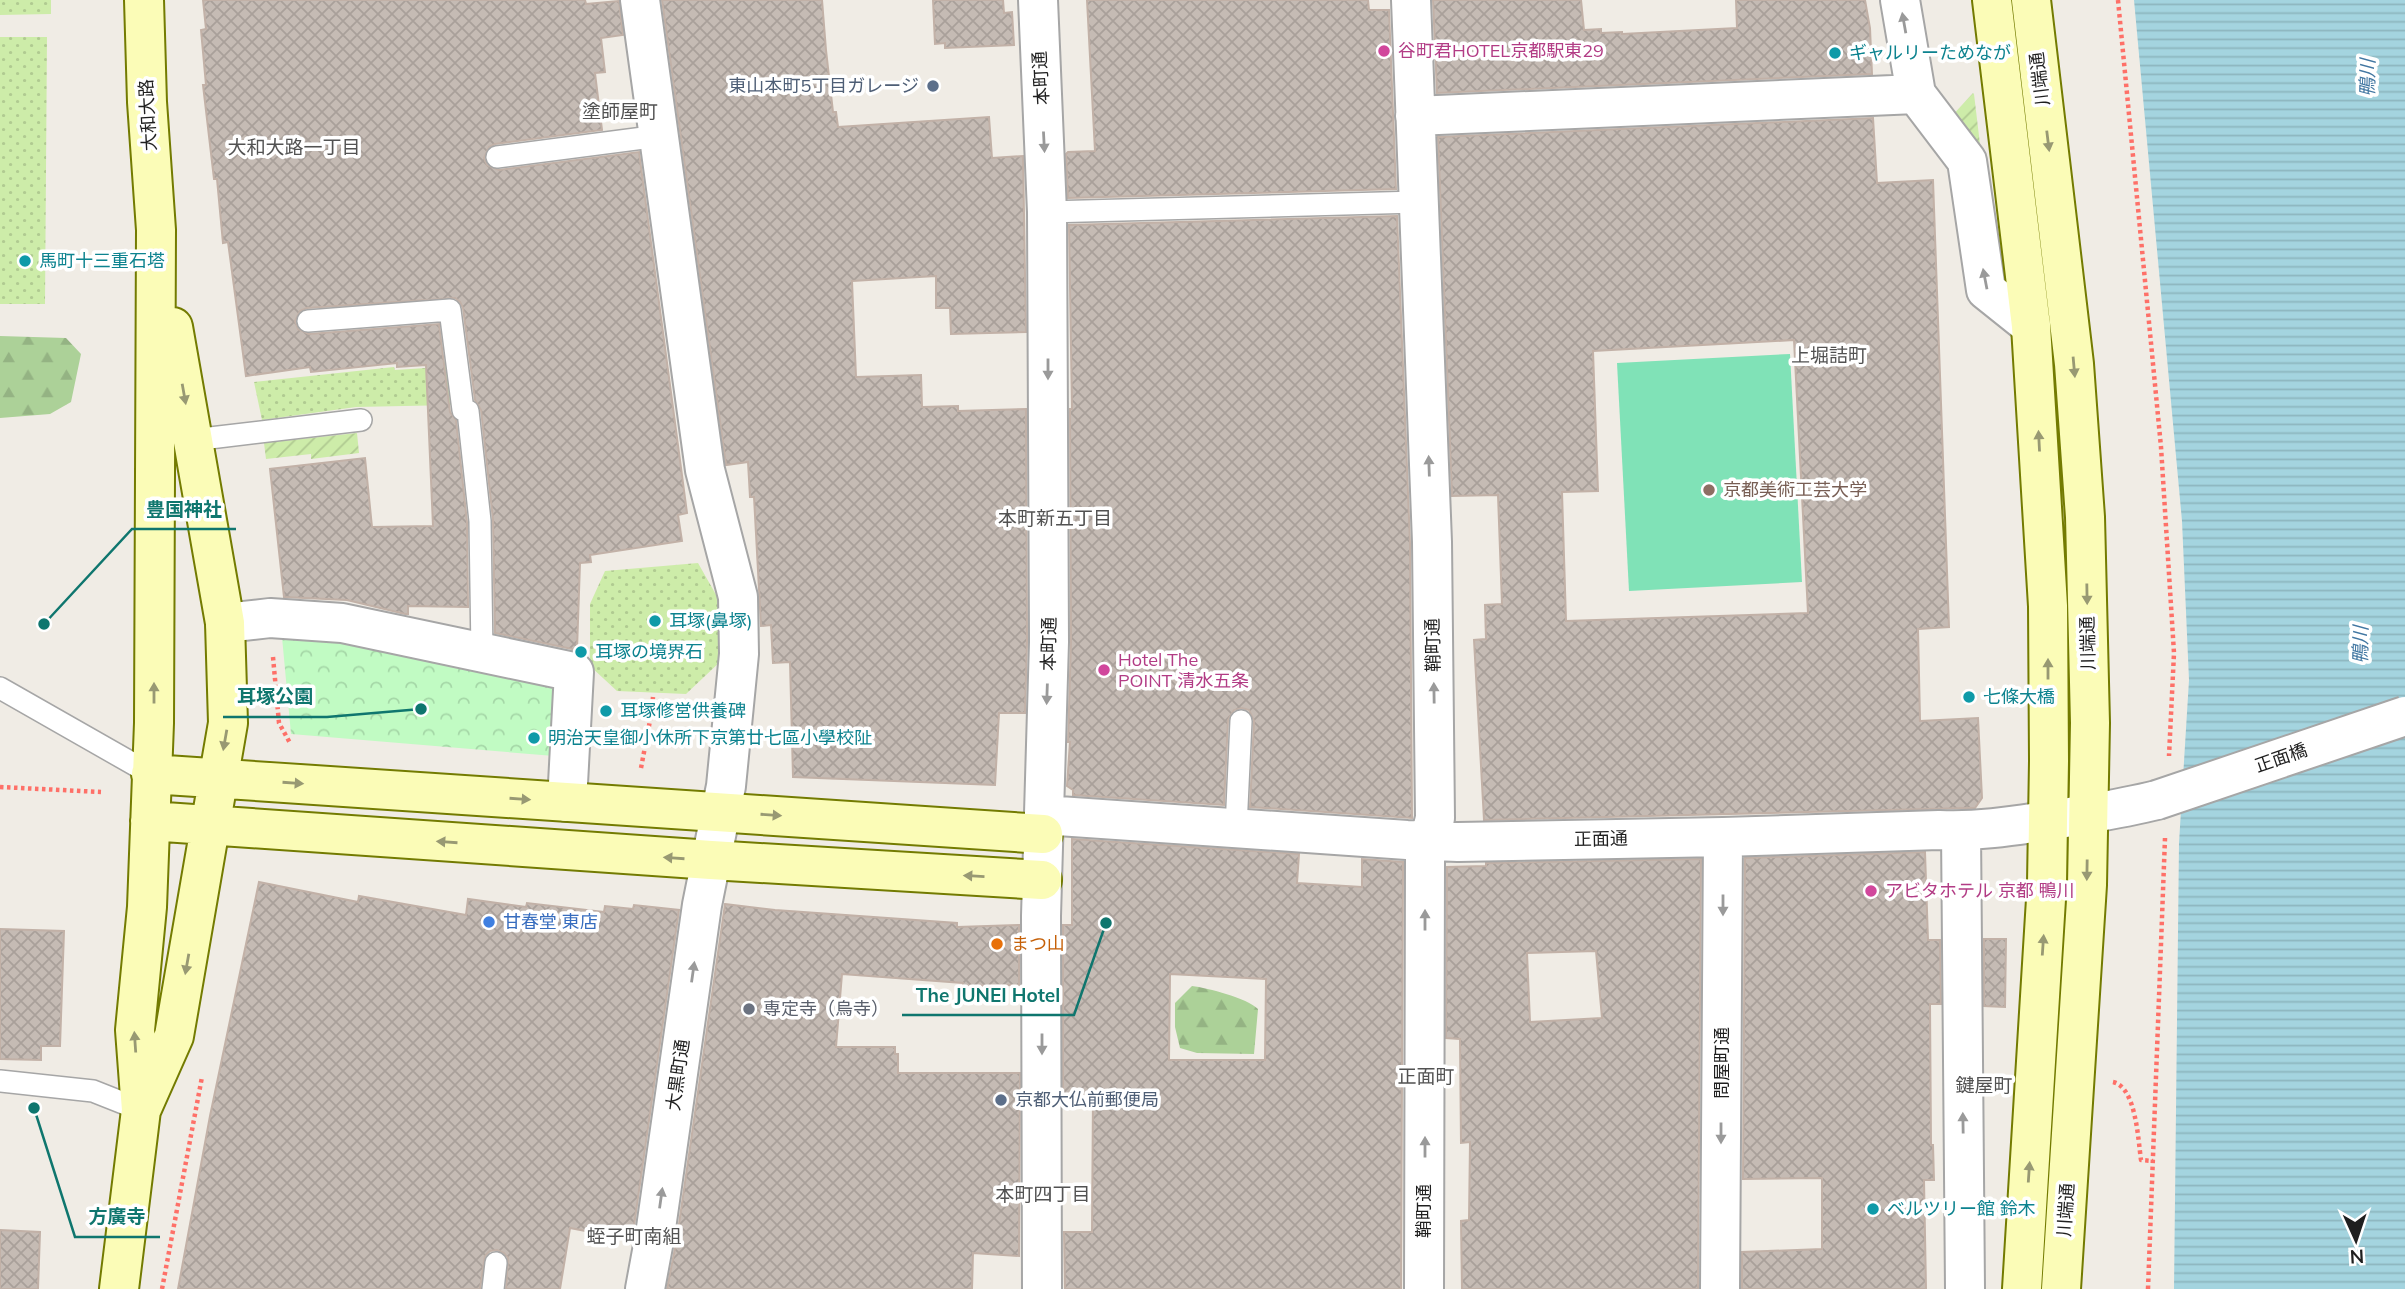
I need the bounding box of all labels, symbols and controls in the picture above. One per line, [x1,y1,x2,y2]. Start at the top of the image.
one-way arrow [1898,11,1909,33]
place label: 谷町君HOTEL京都駅東29 [1398,39,1604,62]
place label: ギャルリーためなが [1849,41,2011,64]
marker: 谷町君HOTEL京都駅東29 [1376,43,1392,59]
marker: ギャルリーためなが [1827,45,1843,61]
street label: 本町通 [1028,50,1053,106]
street label: 川端通 [2025,51,2054,107]
water label: 鴨川 [2355,57,2379,97]
place label: 東山本町5丁目ガレージ [729,74,919,97]
street label: 大和大路 [134,78,161,152]
marker: 東山本町5丁目ガレージ [925,78,941,94]
district label: 塗師屋町 [582,99,658,123]
one-way arrow [2042,130,2053,152]
one-way arrow [1039,131,1050,153]
district label: 大和大路一丁目 [227,135,361,159]
place label: 馬町十三重石塔 [39,249,165,272]
marker: 馬町十三重石塔 [17,253,33,269]
one-way arrow [1979,268,1990,290]
district label: 上堀詰町 [1791,343,1867,367]
one-way arrow [2069,356,2080,378]
one-way arrow [1042,358,1054,380]
one-way arrow [179,383,190,405]
one-way arrow [2034,430,2045,452]
one-way arrow [1423,455,1434,477]
place label: 京都美術工芸大学 [1723,478,1867,501]
marker: 京都美術工芸大学 [1701,482,1717,498]
callout: 豊国神社 [132,489,236,529]
text: 豊国神社 [146,497,222,521]
district label: 本町新五丁目 [998,506,1112,530]
one-way arrow [2081,583,2092,605]
place label: 耳塚(鼻塚) [669,609,752,632]
marker: 耳塚(鼻塚) [647,613,663,629]
street label: 川端通 [2076,616,2099,670]
street label: 本町通 [1037,617,1060,671]
street label: 鞘町通 [1421,618,1444,672]
water label: 鴨川 [2348,624,2372,664]
place label: 耳塚の境界石 [595,640,703,663]
marker: 耳塚の境界石 [573,644,589,660]
place label: Hotel The POINT 清水五条 [1118,648,1249,692]
one-way arrow [2042,657,2054,679]
marker: Hotel The POINT 清水五条 [1096,662,1112,678]
callout: 耳塚公園 [223,677,327,717]
one-way arrow [148,681,160,703]
one-way arrow [1428,682,1439,704]
text: 耳塚公園 [237,684,313,708]
one-way arrow [1042,684,1053,706]
place label: 七條大橋 [1983,685,2055,708]
marker: 七條大橋 [1961,689,1977,705]
place label: 耳塚修営供養碑 [620,699,746,722]
marker: 耳塚修営供養碑 [598,703,614,719]
place label: 明治天皇御小休所下京第廿七區小學校阯 [548,726,872,749]
one-way arrow [219,729,230,751]
marker: 明治天皇御小休所下京第廿七區小學校阯 [526,730,542,746]
street label: 正面橋 [2252,738,2310,777]
one-way arrow [282,778,304,789]
one-way arrow [509,794,531,805]
one-way arrow [761,810,783,821]
street label: 正面通 [1574,827,1628,850]
one-way arrow [436,836,458,847]
one-way arrow [662,852,684,863]
one-way arrow [2081,859,2093,881]
one-way arrow [963,870,985,881]
place label: アビタホテル 京都 鴨川 [1885,879,2074,902]
marker: アビタホテル 京都 鴨川 [1863,883,1879,899]
one-way arrow [1717,895,1729,917]
one-way arrow [1419,909,1431,931]
place label: 甘春堂 東店 [503,910,598,933]
marker: 甘春堂 東店 [481,914,497,930]
place label: まつ山 [1011,932,1065,955]
one-way arrow [2038,934,2049,956]
marker: まつ山 [989,936,1005,952]
one-way arrow [181,953,192,975]
one-way arrow [687,961,698,983]
callout: The JUNEI Hotel [902,975,1074,1015]
text: The JUNEI Hotel [916,983,1060,1007]
place label: 専定寺（烏寺） [763,997,889,1020]
marker: 専定寺（烏寺） [741,1001,757,1017]
street label: 問屋町通 [1710,1027,1733,1099]
one-way arrow [130,1031,141,1053]
one-way arrow [1036,1034,1048,1056]
street label: 大黒町通 [661,1038,694,1112]
district label: 正面町 [1397,1064,1455,1088]
district label: 鍵屋町 [1955,1073,2013,1097]
place label: 京都大仏前郵便局 [1015,1088,1159,1111]
marker: 京都大仏前郵便局 [993,1092,1009,1108]
one-way arrow [1958,1112,1969,1134]
one-way arrow [1715,1122,1727,1144]
one-way arrow [1419,1136,1431,1158]
one-way arrow [2024,1161,2035,1183]
district label: 本町四丁目 [995,1182,1091,1206]
street label: 川端通 [2052,1182,2079,1238]
street label: 鞘町通 [1412,1184,1435,1238]
one-way arrow [655,1186,666,1208]
callout: 方廣寺 [75,1197,160,1237]
place label: ベルツリー館 鈴木 [1887,1197,2036,1220]
marker: ベルツリー館 鈴木 [1865,1201,1881,1217]
text: 方廣寺 [88,1204,146,1228]
north arrow [2321,1205,2391,1275]
district label: 蛭子町南組 [586,1224,682,1248]
text: N [2349,1245,2365,1269]

